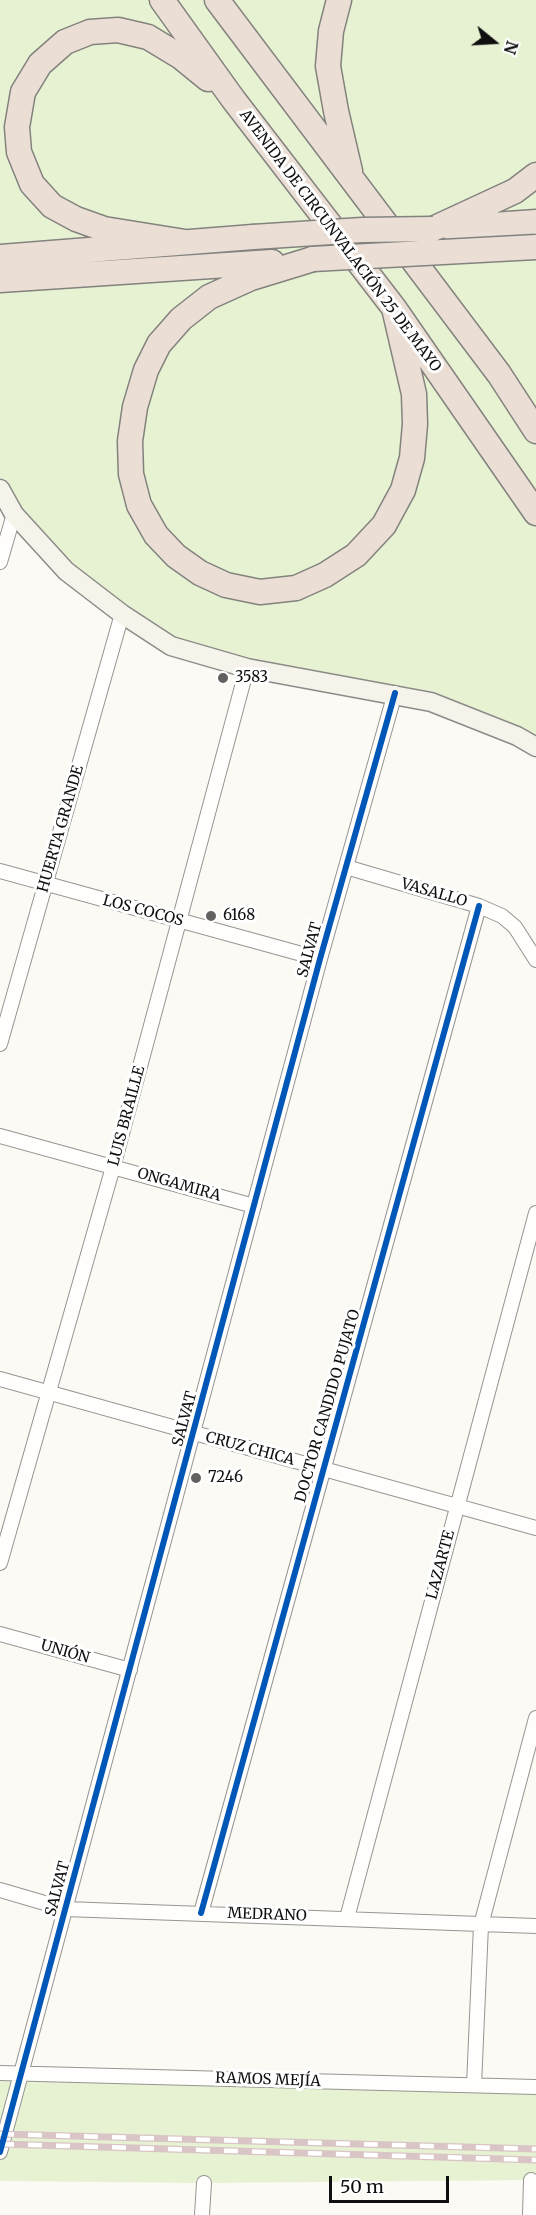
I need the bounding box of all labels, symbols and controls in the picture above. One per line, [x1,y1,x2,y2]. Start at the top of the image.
north arrow [464,12,524,72]
text: N [500,38,523,57]
street label: AVENIDA DE CIRCUNVALACIÓN 25 DE MAYO [235,106,445,376]
place label: 3583 [235,669,268,687]
marker: 3583 [216,671,230,685]
street label: HUERTA GRANDE [34,764,88,894]
street label: VASALLO [399,875,469,911]
street label: LOS COCOS [101,892,185,930]
place label: 6168 [223,907,255,925]
marker: 6168 [204,909,218,923]
street label: SALVAT [294,921,326,979]
street label: LUIS BRAILLE [105,1064,149,1168]
street label: ONGAMIRA [135,1164,223,1206]
street label: DOCTOR CANDIDO PUJATO [292,1307,364,1505]
street label: SALVAT [169,1390,201,1448]
street label: CRUZ CHICA [204,1428,296,1470]
place label: 7246 [208,1469,243,1487]
marker: 7246 [189,1471,203,1485]
street label: LAZARTE [423,1528,459,1602]
street label: UNIÓN [38,1636,92,1668]
street label: SALVAT [42,1860,74,1918]
street label: MEDRANO [227,1905,307,1925]
street label: RAMOS MEJÍA [215,2069,321,2091]
scale bar [332,2164,452,2202]
text: 50 m [340,2175,384,2198]

